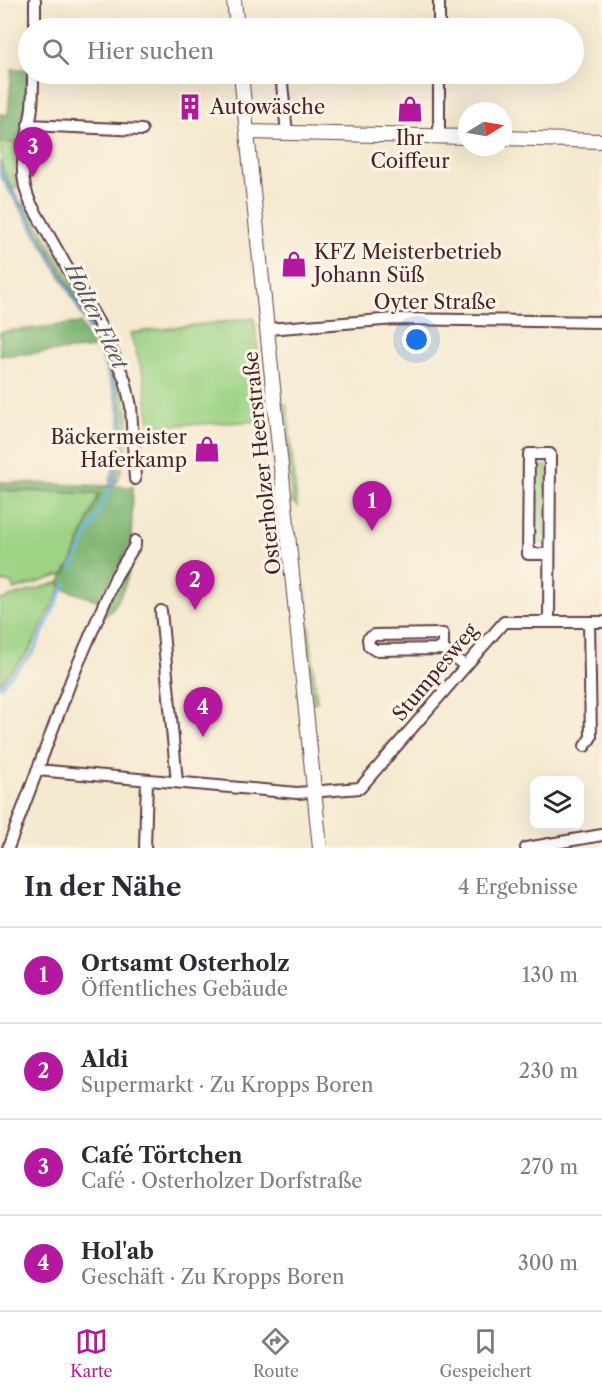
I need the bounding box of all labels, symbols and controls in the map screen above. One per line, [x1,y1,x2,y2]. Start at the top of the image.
search box [18,18,584,84]
icon: search [39,35,72,68]
text: Hier suchen [87,38,214,65]
building icon: Autowäsche [175,92,205,122]
shop icon: Ihr Coiffeur [395,94,425,124]
place label: Autowäsche [209,95,325,119]
north arrow [458,102,512,156]
place label: Ihr Coiffeur [370,126,450,173]
pin: 3 [14,128,52,177]
place label: KFZ Meisterbetrieb Johann Süß [311,240,502,287]
shop icon: KFZ Meisterbetrieb Johann Süß [279,249,309,279]
water label: Holter Fleet [59,257,133,374]
street label: Oyter Straße [374,290,496,314]
your location [402,325,431,354]
street label: Osterholzer Heerstraße [238,350,286,576]
place label: Bäckermeister Haferkamp [50,425,188,472]
shop icon: Bäckermeister Haferkamp [192,434,222,464]
pin: 1 [352,482,392,531]
pin: 2 [176,560,214,610]
street label: Stumpesweg [387,618,483,726]
pin: 4 [184,688,222,737]
map controls [530,776,584,830]
button: layers [530,776,584,830]
text: In der Nähe [24,871,181,903]
text: 4 Ergebnisse [458,875,578,899]
text: Ortsamt Osterholz [81,950,290,977]
text: 1 [39,963,48,987]
text: 130 m [522,963,578,987]
text: Öffentliches Gebäude [81,977,288,1001]
text: Aldi [81,1046,128,1073]
text: 2 [38,1059,49,1083]
text: 230 m [519,1059,578,1083]
text: Supermarkt · Zu Kropps Boren [81,1073,373,1097]
text: Café Törtchen [81,1142,242,1169]
text: 3 [38,1155,49,1179]
text: 270 m [520,1155,578,1179]
text: Café · Osterholzer Dorfstraße [81,1169,363,1193]
text: Hol'ab [81,1238,154,1265]
text: 4 [38,1251,49,1275]
text: 300 m [518,1251,578,1275]
text: Geschäft · Zu Kropps Boren [81,1265,345,1289]
tab: Karte [70,1325,113,1381]
tab: Route [253,1325,299,1381]
tab: Gespeichert [439,1325,532,1381]

